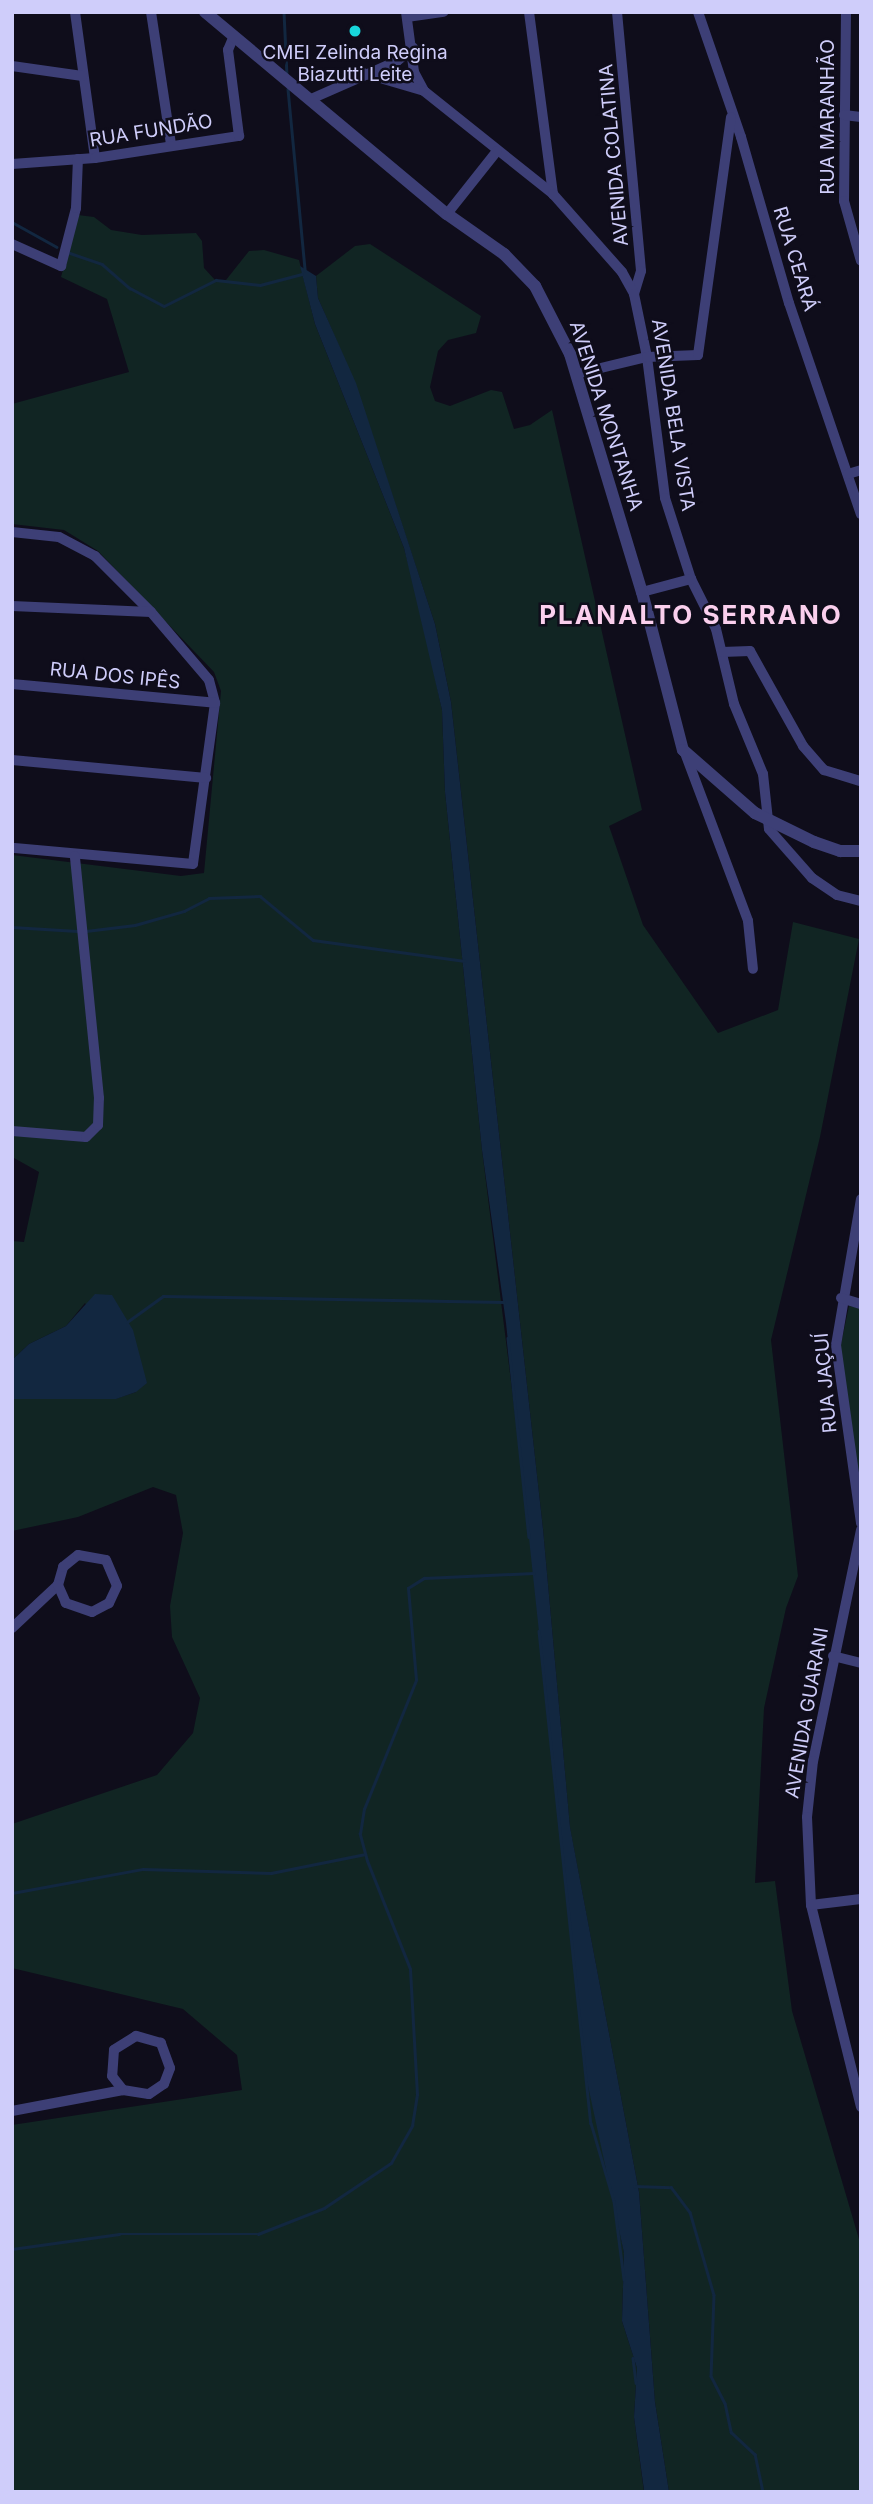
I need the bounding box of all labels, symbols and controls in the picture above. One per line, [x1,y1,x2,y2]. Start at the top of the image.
marker: CMEI Zelinda Regina Biazutti Leite [347,23,363,39]
street label: RUA MARANHÃO [817,39,839,195]
place label: CMEI Zelinda Regina Biazutti Leite [262,42,448,86]
street label: AVENIDA COLATINA [595,63,633,247]
street label: RUA FUNDÃO [88,110,214,152]
street label: RUA CEARÁ [768,204,822,314]
street label: AVENIDA BELA VISTA [647,317,699,513]
street label: AVENIDA MONTANHA [564,318,648,514]
district label: PLANALTO SERRANO [541,599,841,631]
street label: RUA DOS IPÊS [49,658,181,694]
street label: RUA JAÇUÍ [810,1332,842,1434]
street label: AVENIDA GUARANI [781,1626,833,1800]

